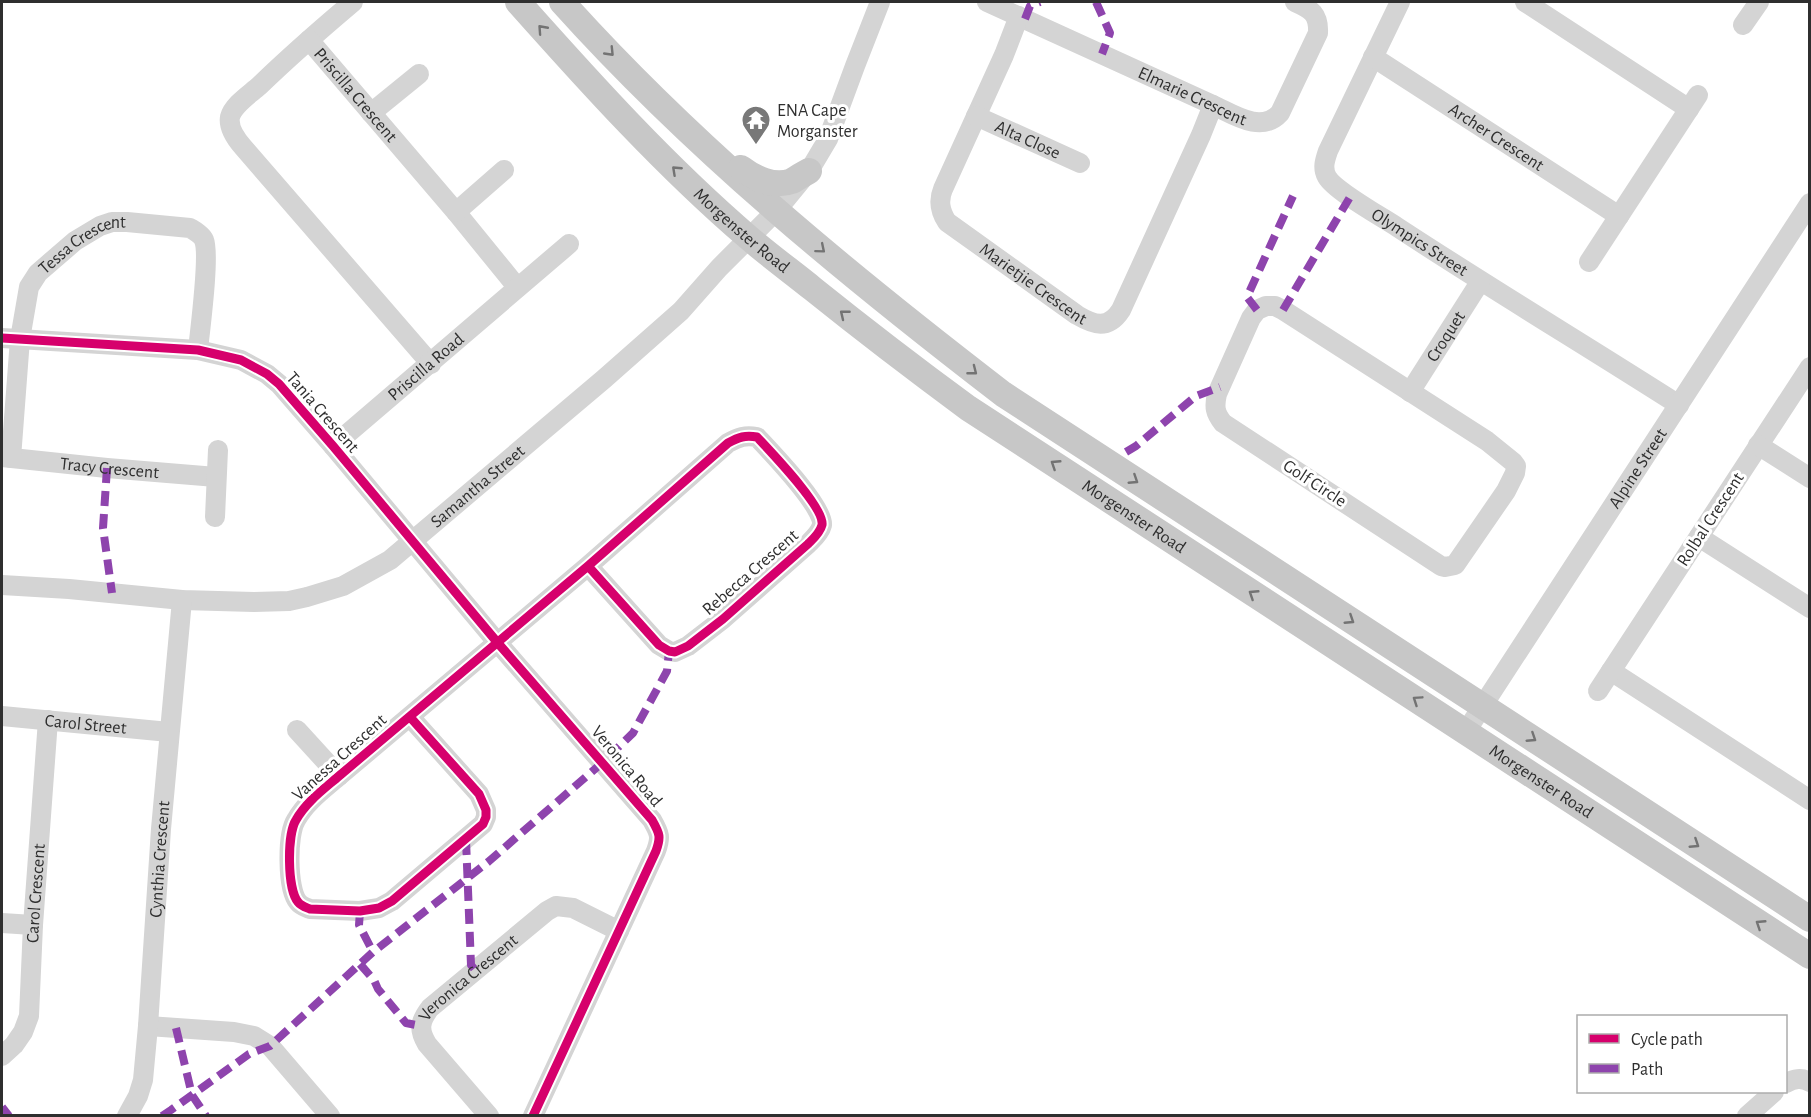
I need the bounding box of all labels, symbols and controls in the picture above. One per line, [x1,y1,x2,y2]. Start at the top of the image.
one-way arrow [538,25,549,35]
street label: Priscilla Crescent [310,45,400,146]
one-way arrow [603,45,614,56]
street label: Elmarie Crescent [1135,64,1249,130]
street label: Archer Crescent [1445,100,1547,175]
place label: ENA Cape Morganster [777,102,858,141]
temple icon: ENA Cape Morganster [740,104,772,146]
street label: Alta Close [992,118,1063,163]
one-way arrow [672,167,683,178]
street label: Morgenster Road [690,185,792,277]
street label: Olympics Street [1368,205,1471,280]
street label: Tessa Crescent [36,214,126,278]
street label: Marietjie Crescent [976,240,1090,329]
one-way arrow [814,241,825,252]
street label: Croquet [1424,308,1469,365]
one-way arrow [840,310,851,321]
street label: Priscilla Road [385,330,468,405]
one-way arrow [966,363,977,374]
street label: Tania Crescent [282,369,362,457]
street label: Alpine Street [1606,425,1671,512]
street label: Samantha Street [428,442,529,531]
street label: Tracy Crescent [59,455,160,482]
street label: Golf Circle [1280,457,1349,511]
one-way arrow [1051,460,1061,472]
street label: Rolbal Crescent [1674,469,1748,570]
one-way arrow [1128,472,1139,483]
street label: Morgenster Road [1078,477,1189,557]
street label: Rebecca Crescent [699,526,802,619]
one-way arrow [1249,590,1260,601]
one-way arrow [1343,613,1354,624]
one-way arrow [1412,697,1423,708]
street label: Vanessa Crescent [289,711,390,804]
street label: Carol Street [44,712,127,738]
street label: Veronica Road [587,723,665,811]
one-way arrow [1525,731,1536,742]
street label: Morgenster Road [1486,742,1596,822]
street label: Cynthia Crescent [147,800,174,918]
one-way arrow [1689,837,1699,849]
street label: Carol Crescent [24,843,49,944]
one-way arrow [1756,920,1767,931]
street label: Veronica Crescent [416,931,522,1024]
legend [1577,1015,1787,1093]
text: Cycle path [1631,1031,1703,1049]
text: Path [1631,1061,1663,1079]

